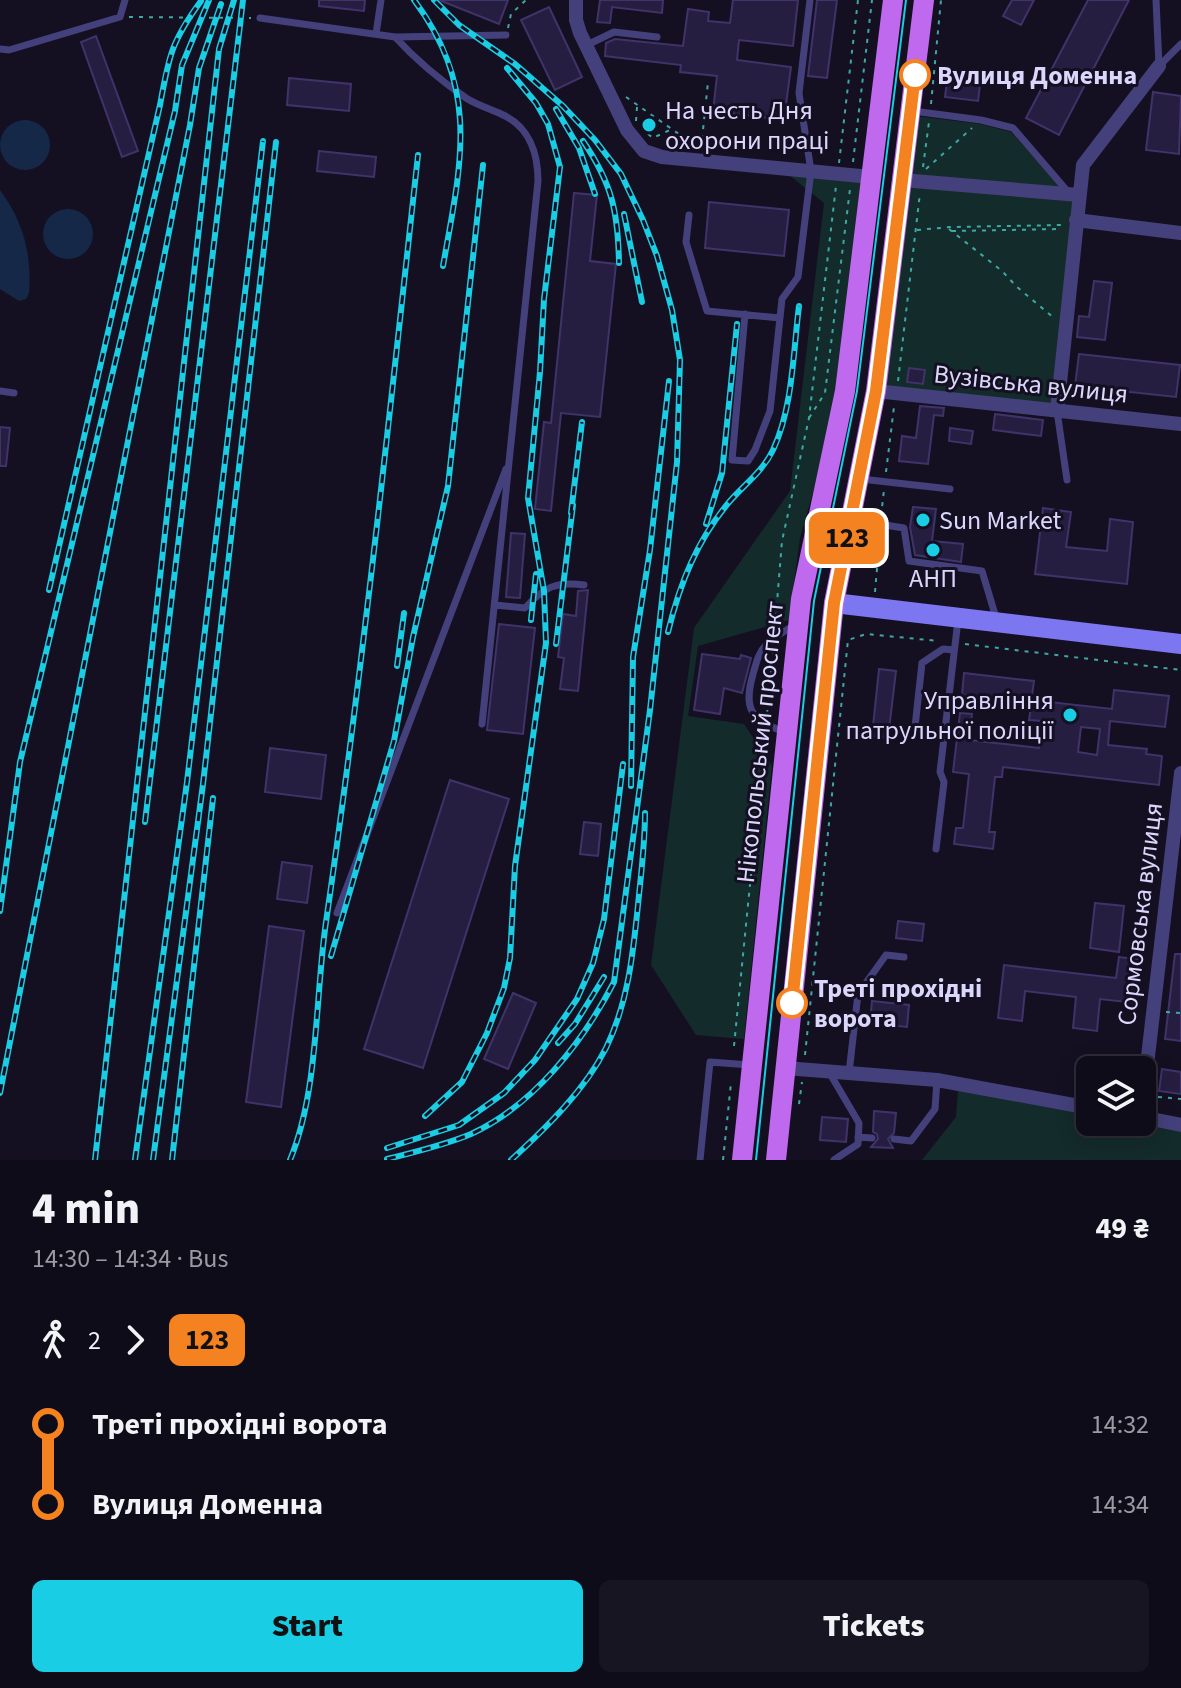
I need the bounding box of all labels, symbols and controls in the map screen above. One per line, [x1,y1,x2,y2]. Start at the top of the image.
place label: Вулиця Доменна [937,57,1137,94]
marker: Вулиця Доменна [900,60,930,90]
place label: На честь Дня охорони праці [665,92,829,159]
marker: На честь Дня охорони праці [640,116,658,134]
street label: Вузівська вулиця [932,355,1130,413]
place label: Sun Market [939,502,1062,539]
marker: Sun Market [914,511,932,529]
line badge: 123 [801,512,893,564]
text: 123 [825,518,869,558]
marker: АНП [924,541,942,559]
place label: АНП [909,560,957,597]
street label: Нікопольський проспект [727,599,793,885]
place label: Управління патрульної поліції [846,682,1054,749]
marker: Управління патрульної поліції [1061,706,1079,724]
street label: Сормовська вулиця [1108,801,1172,1027]
place label: Треті прохідні ворота [814,970,982,1037]
marker: Треті прохідні ворота [777,988,807,1018]
map controls [1076,1056,1156,1136]
button: layers [1076,1056,1156,1136]
text: 4 min [32,1178,140,1241]
text: 49 ₴ [1095,1207,1149,1250]
text: 14:30 – 14:34 · Bus [32,1240,228,1277]
icon: walk [32,1318,76,1362]
icon: forward [113,1318,157,1362]
text: 123 [185,1320,229,1360]
text: 2 [88,1322,101,1359]
text: Треті прохідні ворота [92,1403,388,1446]
text: 14:32 [1091,1406,1149,1443]
text: Вулиця Доменна [92,1483,323,1526]
text: 14:34 [1091,1486,1149,1523]
button: Start [32,1580,583,1672]
button: Tickets [599,1580,1149,1672]

